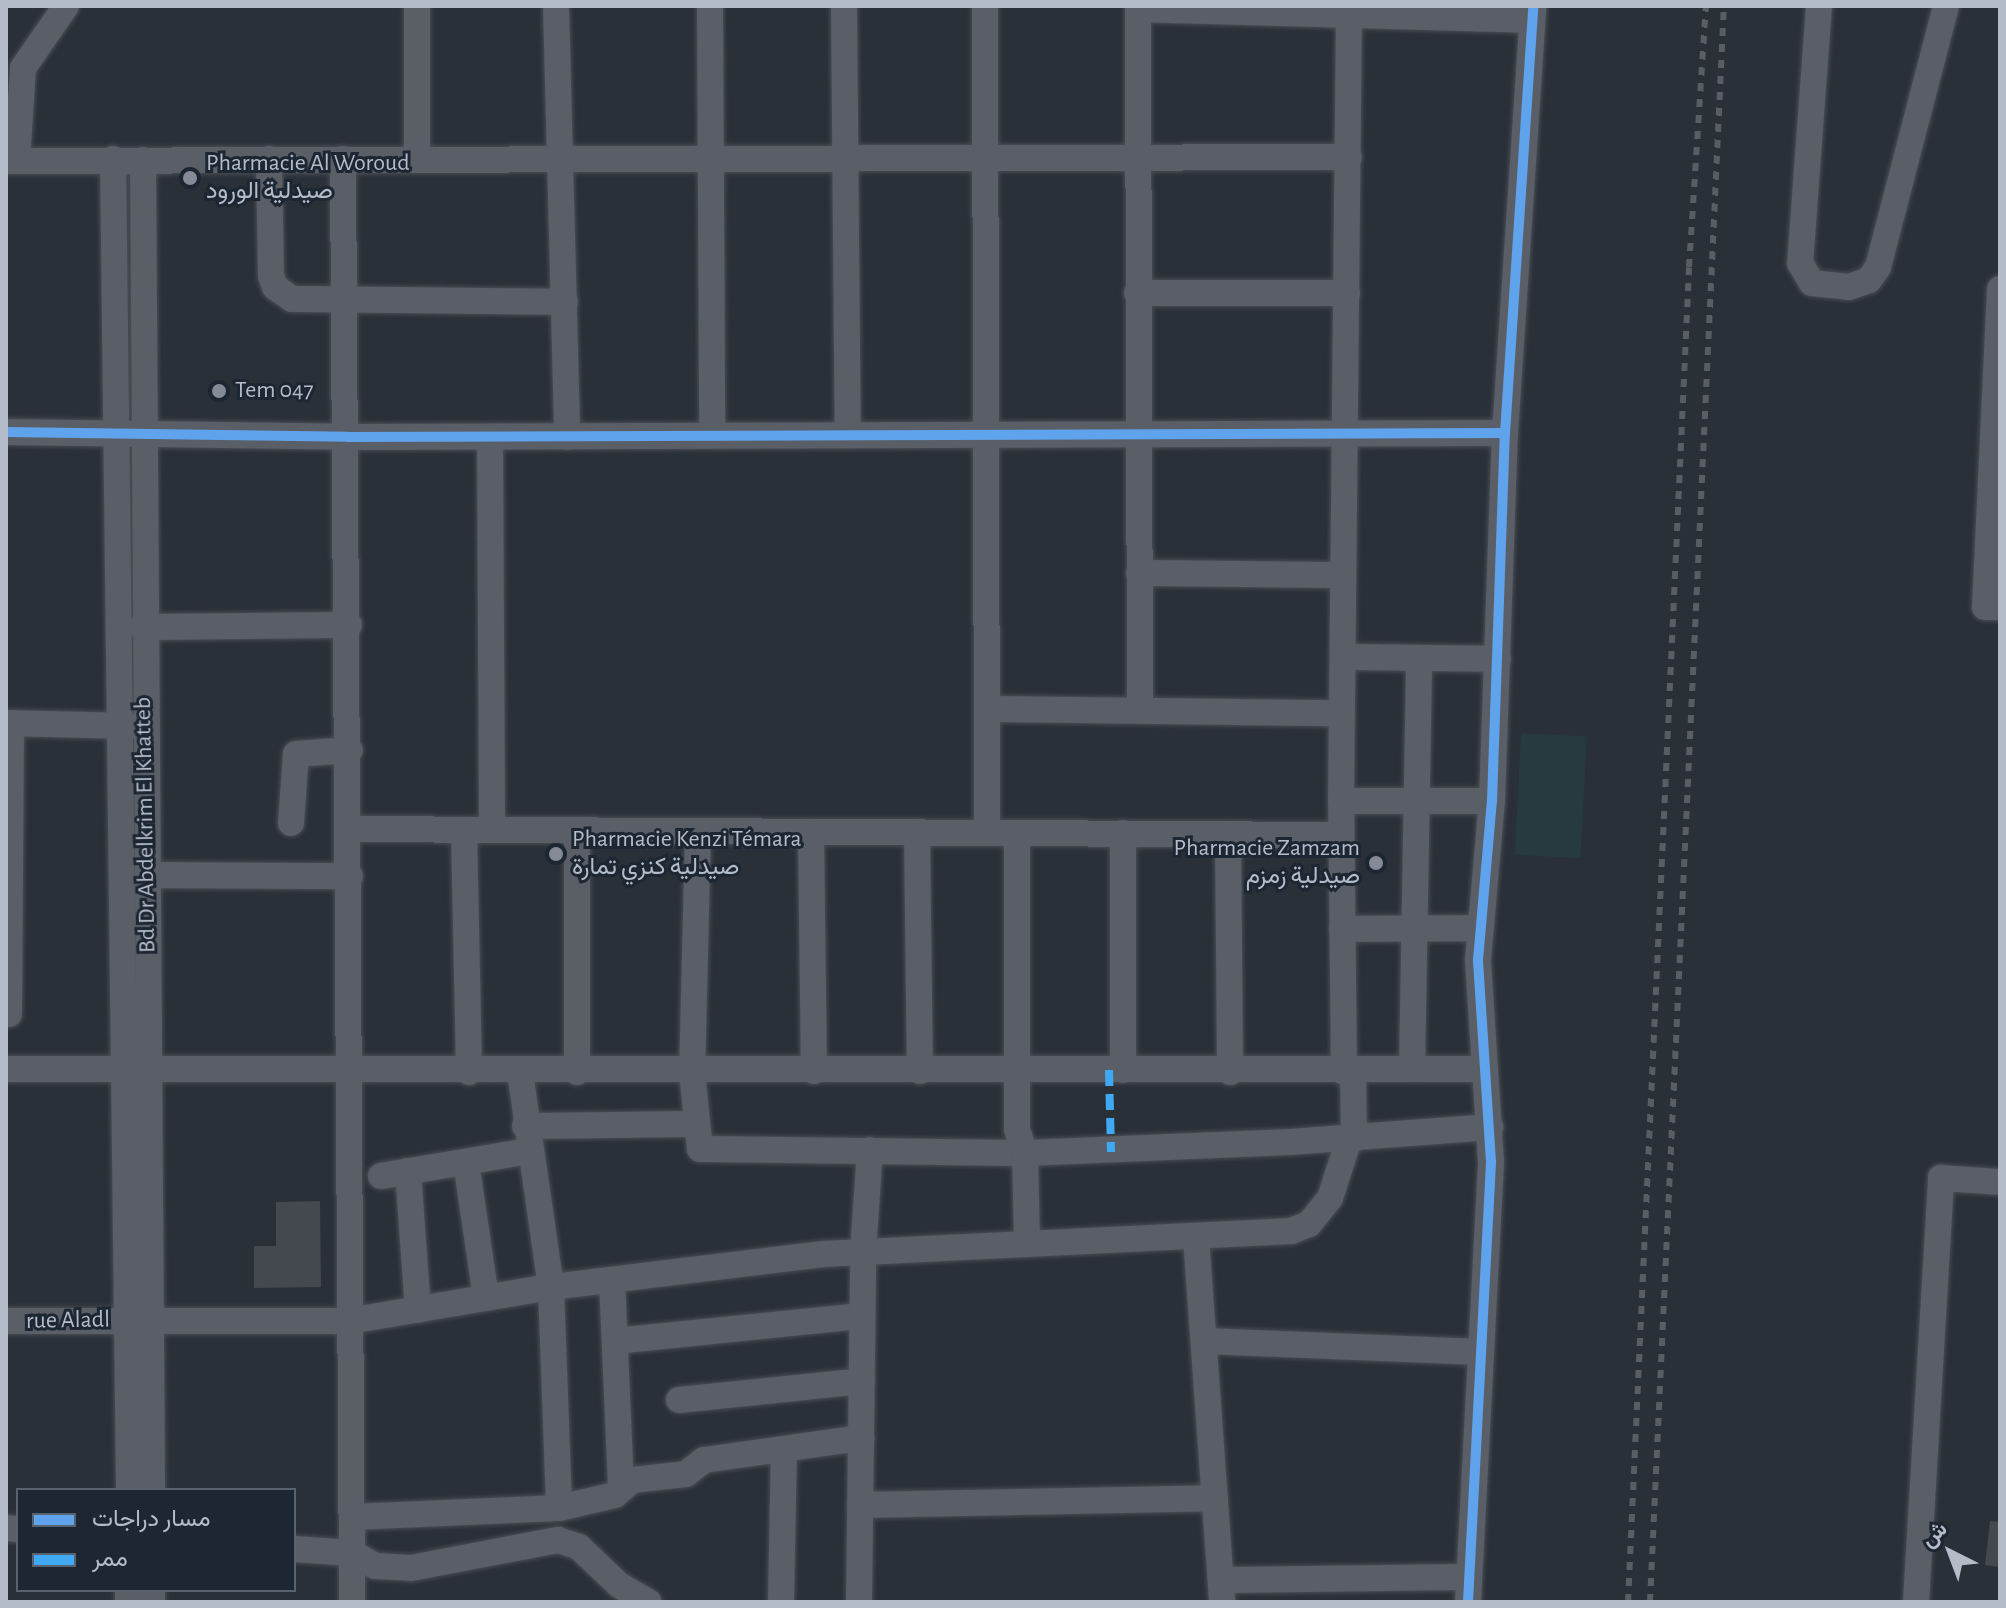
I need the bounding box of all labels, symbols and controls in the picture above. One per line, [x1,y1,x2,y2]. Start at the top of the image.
place label: Pharmacie Al Woroud صيدلية الورود [206,150,410,206]
marker: Pharmacie Al Woroud صيدلية الورود [181,169,199,187]
place label: Tem 047 [235,377,314,405]
marker: Tem 047 [210,382,228,400]
street label: Bd Dr Abdelkrim El Khatteb [129,697,163,953]
place label: Pharmacie Kenzi Témara صيدلية كنزي تمارة [572,826,801,882]
place label: Pharmacie Zamzam صيدلية زمزم [1173,835,1360,891]
marker: Pharmacie Kenzi Témara صيدلية كنزي تمارة [547,845,565,863]
marker: Pharmacie Zamzam صيدلية زمزم [1367,854,1385,872]
street label: rue Aladl [26,1306,110,1336]
legend [16,1488,296,1592]
text: مسار دراجات [92,1507,211,1531]
north arrow [1910,1512,1990,1592]
text: ش [1917,1517,1951,1551]
text: ممر [92,1547,128,1571]

